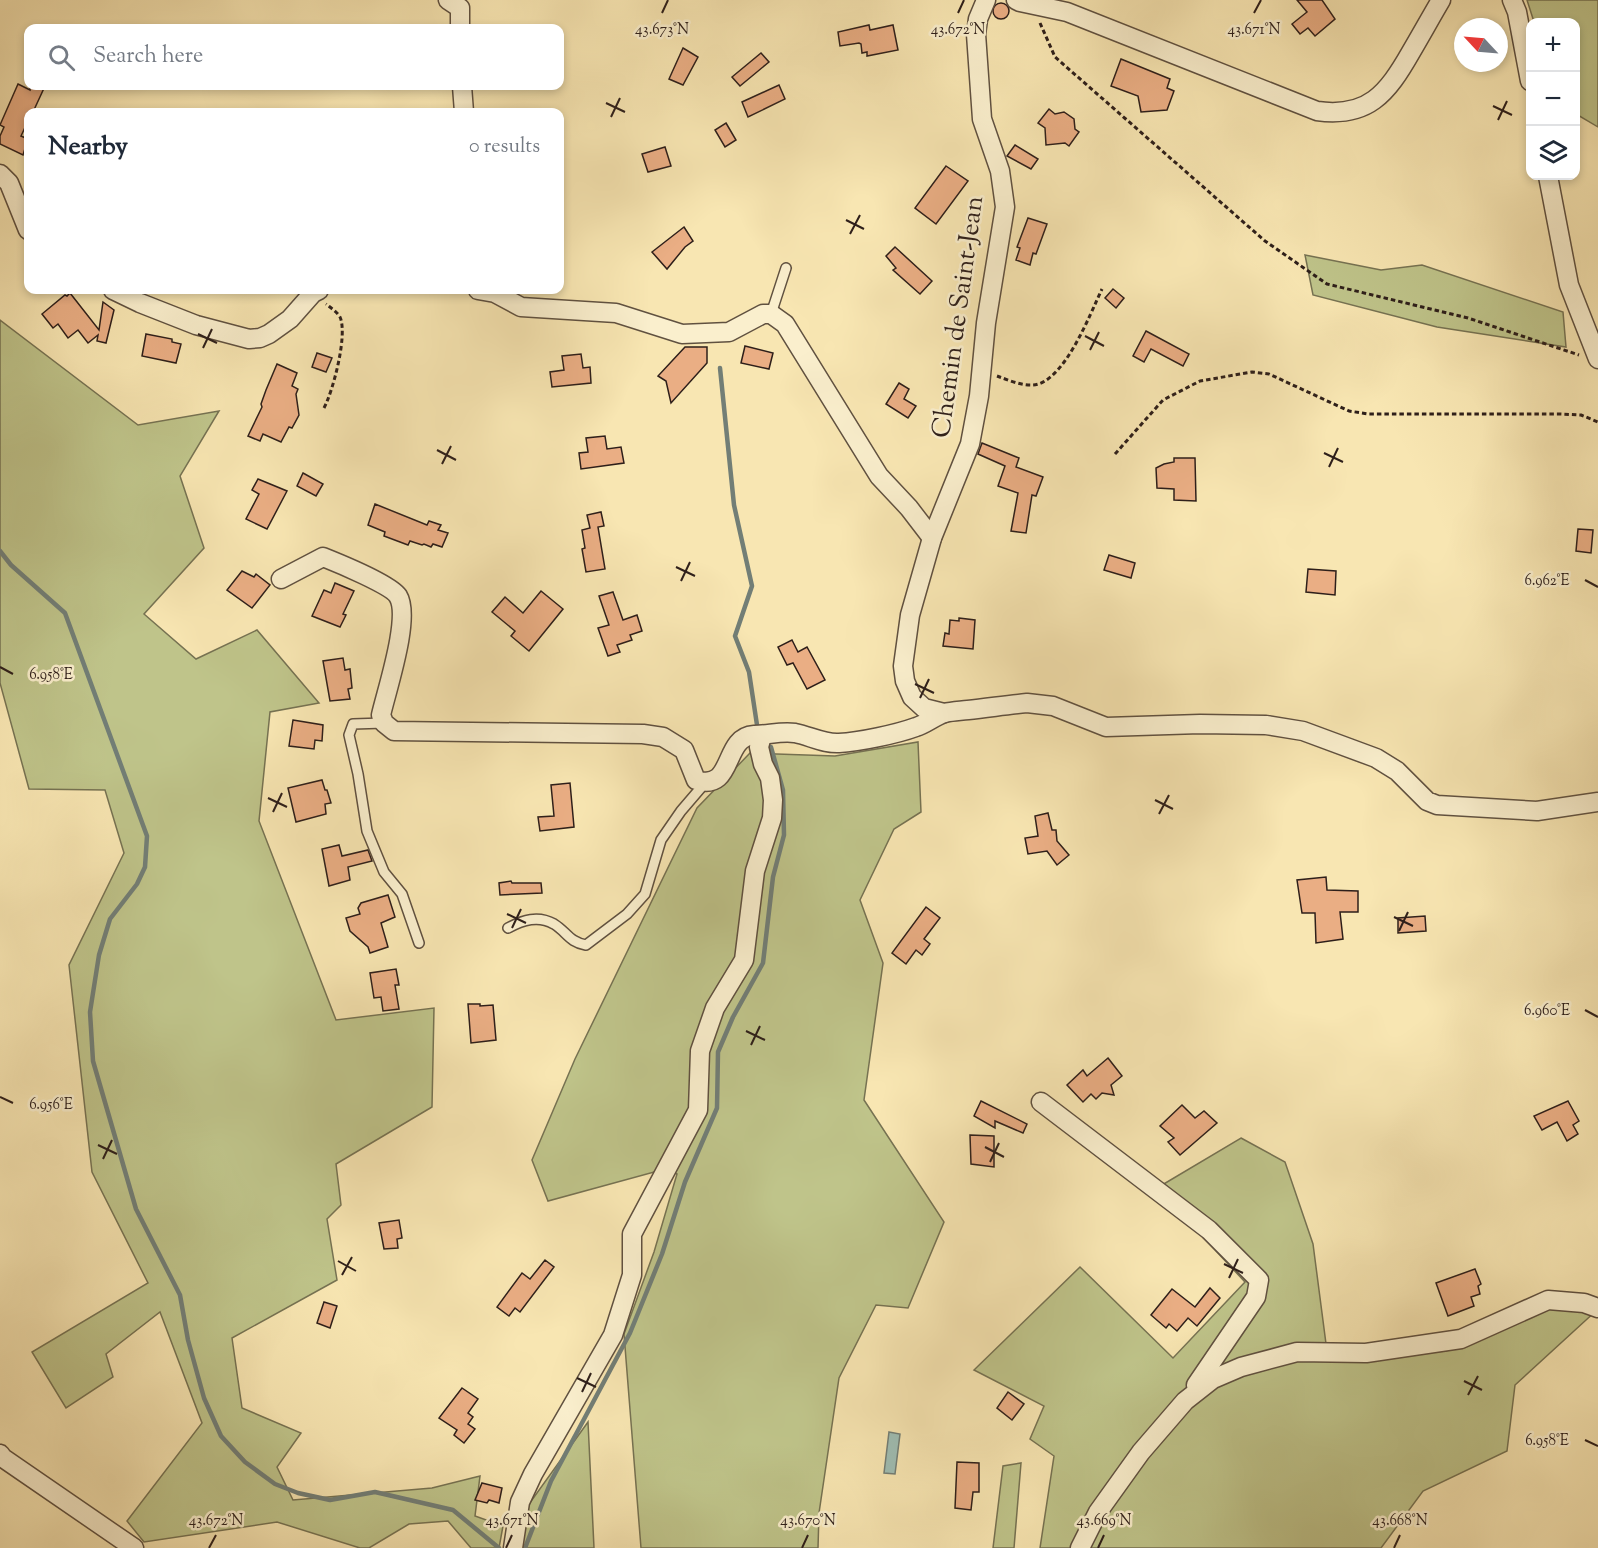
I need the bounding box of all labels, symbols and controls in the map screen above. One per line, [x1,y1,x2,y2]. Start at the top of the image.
north arrow [1454,18,1508,72]
map controls [1526,18,1580,180]
button: + [1526,18,1580,72]
text: 43.673°N [635,20,689,41]
text: 43.672°N [931,20,985,41]
text: 43.671°N [1227,20,1281,41]
search box [24,24,564,90]
icon: search [45,41,78,74]
text: Search here [93,41,203,73]
button: − [1526,72,1580,126]
button: layers [1526,126,1580,180]
text: Nearby [48,129,128,166]
text: 0 results [469,133,540,162]
street label: Chemin de Saint-Jean [924,194,994,440]
text: 6.962°E [1525,571,1569,592]
text: 6.958°E [29,665,73,686]
text: 6.960°E [1524,1001,1570,1022]
text: 6.956°E [29,1095,73,1116]
text: 6.958°E [1525,1431,1569,1452]
text: 43.672°N [189,1511,243,1532]
text: 43.671°N [485,1511,539,1532]
text: 43.670°N [780,1511,836,1532]
text: 43.669°N [1077,1511,1131,1532]
text: 43.668°N [1372,1511,1428,1532]

